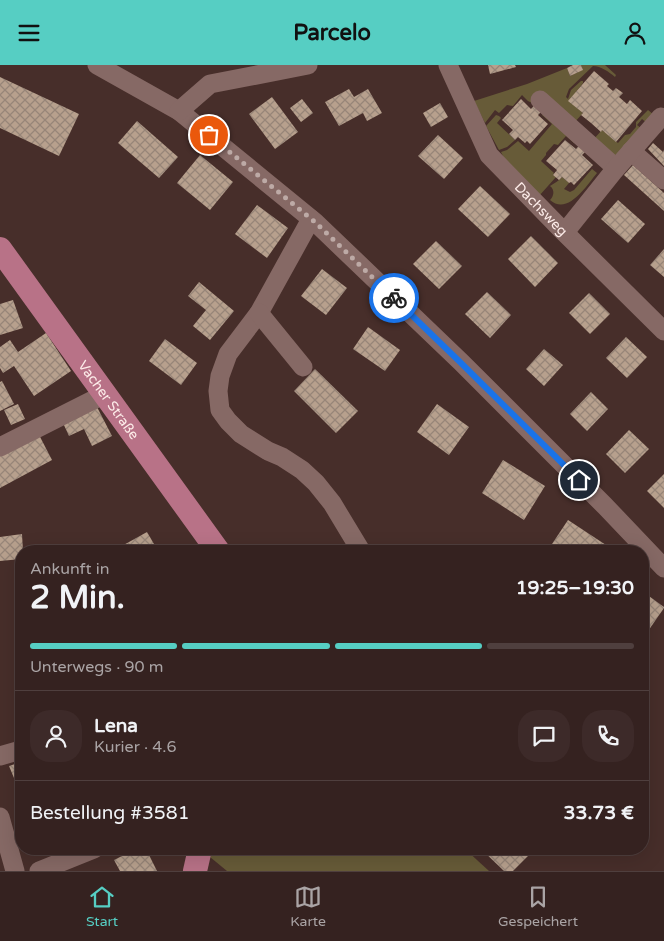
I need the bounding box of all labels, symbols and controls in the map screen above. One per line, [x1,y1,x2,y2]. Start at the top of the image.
icon: menu [15,19,43,47]
icon: person [621,19,649,47]
text: Parcelo [293,20,371,46]
pin [188,114,230,156]
icon: bag [195,121,223,149]
street label: Dachsweg [511,179,571,240]
courier [369,273,419,323]
icon: bike [380,284,408,312]
street label: Vacher Straße [74,357,143,443]
pin [558,459,600,501]
icon: home [565,466,593,494]
text: Ankunft in [30,559,110,579]
text: 19:25–19:30 [516,577,634,599]
text: 2 Min. [30,579,125,617]
text: Unterwegs · 90 m [30,657,163,677]
button: person [30,710,82,762]
button: chat [518,710,570,762]
button: phone [582,710,634,762]
text: Lena [94,715,138,737]
text: Kurier · 4.6 [94,737,177,757]
text: Bestellung #3581 [30,802,190,824]
text: 33.73 € [564,802,634,824]
tab: Start [86,883,118,930]
tab: Karte [290,883,326,930]
tab: Gespeichert [498,883,578,930]

